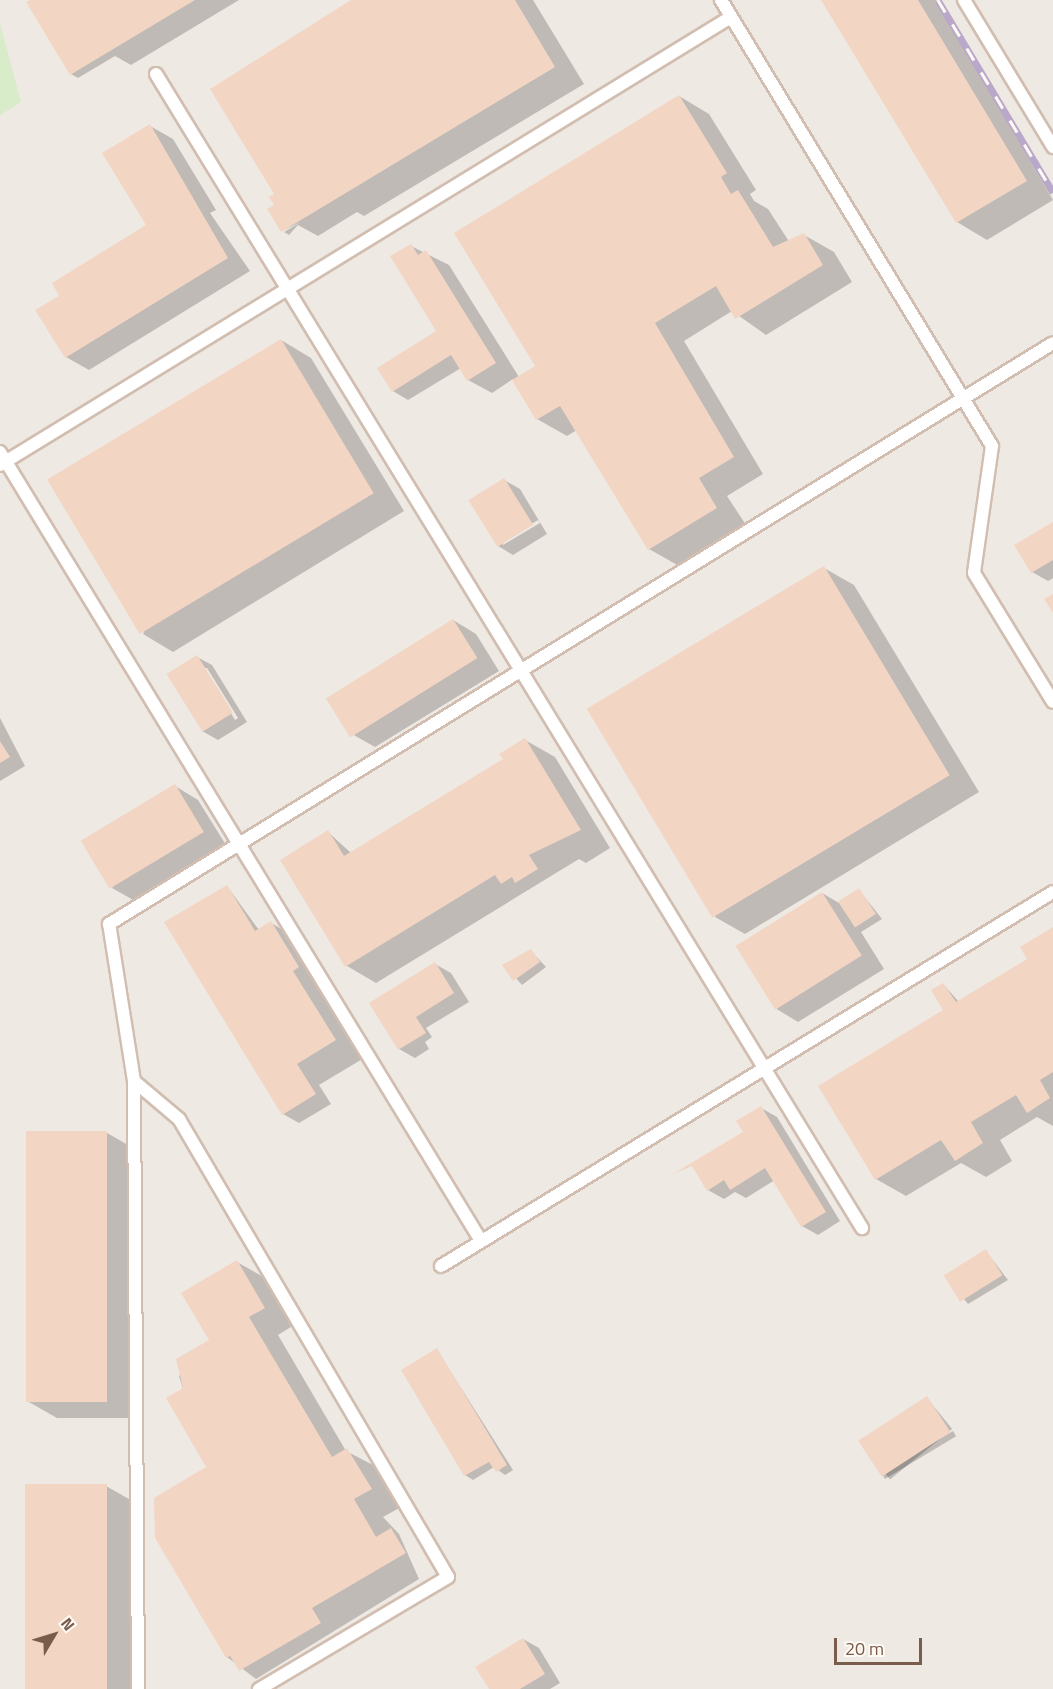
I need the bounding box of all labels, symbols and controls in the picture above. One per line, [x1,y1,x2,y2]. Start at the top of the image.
north arrow [24,1605,84,1665]
text: N [55,1612,81,1636]
scale bar [837,1626,926,1664]
text: 20 m [845,1635,884,1662]

